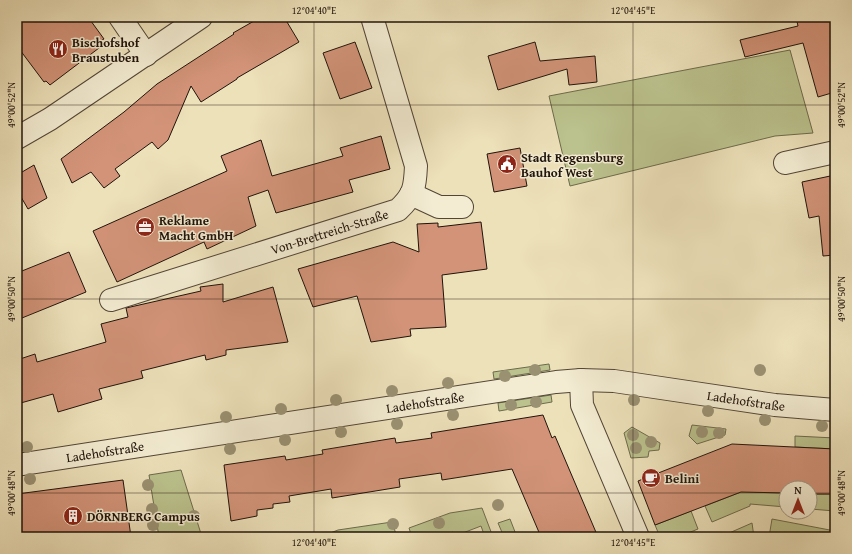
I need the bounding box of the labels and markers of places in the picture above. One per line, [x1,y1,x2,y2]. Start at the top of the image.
place label: Bischofshof Braustuben [72,33,141,67]
restaurant icon: Bischofshof Braustuben [47,38,69,60]
place label: Stadt Regensburg Bauhof West [521,148,623,182]
public building icon: Stadt Regensburg Bauhof West [496,153,518,175]
place label: Reklame Macht GmbH [159,211,233,245]
office icon: Reklame Macht GmbH [134,216,156,238]
cafe icon: Belini [640,467,662,489]
place label: Belini [665,469,699,488]
building icon: DÖRNBERG Campus [62,505,84,527]
place label: DÖRNBERG Campus [87,507,200,526]

